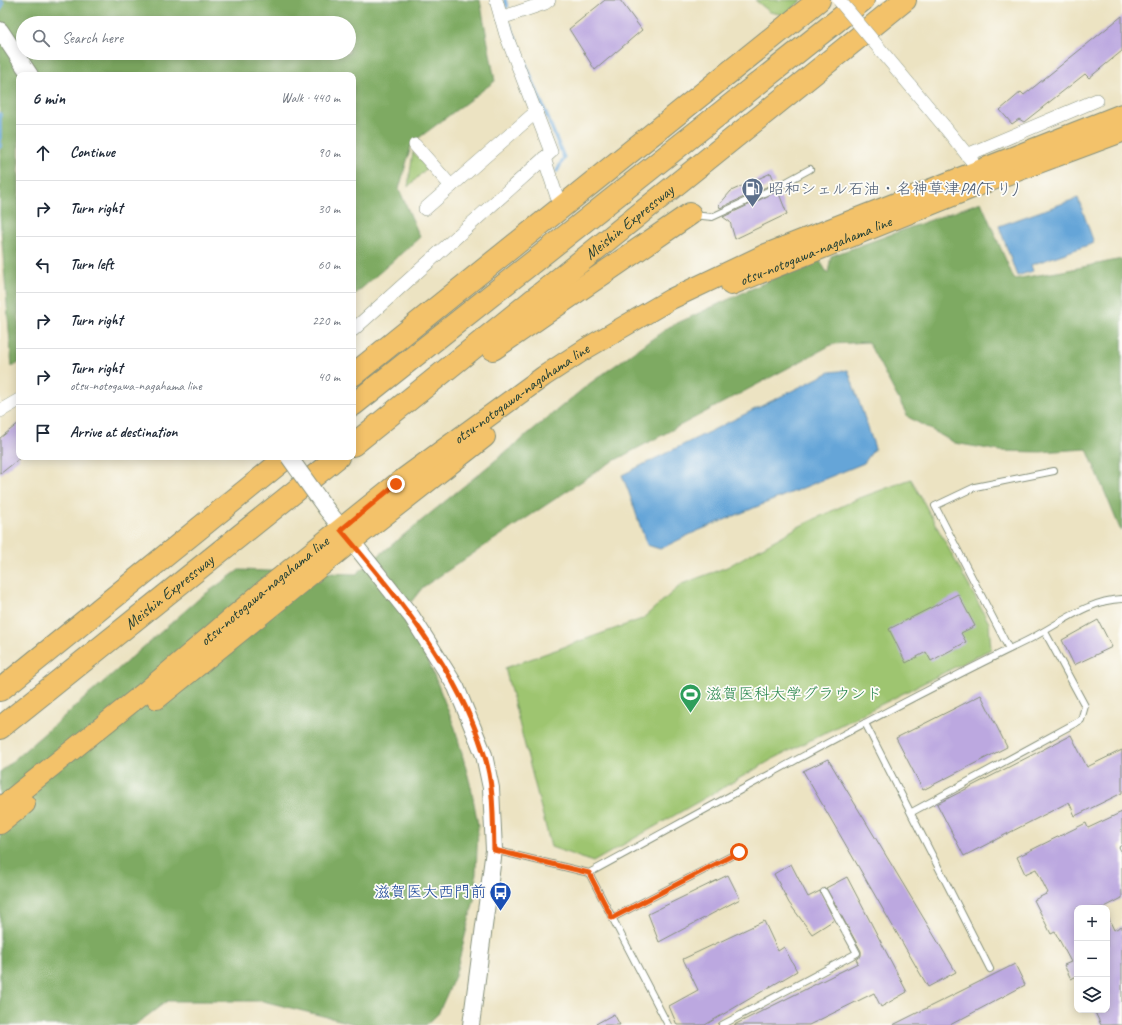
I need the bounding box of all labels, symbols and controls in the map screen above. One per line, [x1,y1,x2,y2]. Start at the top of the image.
search box [16,16,356,60]
icon: search [30,27,52,49]
text: Search here [62,29,123,48]
text: 6 min [32,88,65,109]
text: Walk · 440 m [281,90,340,106]
icon: ahead [32,142,54,164]
text: Continue [70,143,115,162]
text: 90 m [318,145,340,161]
fuel station icon: 昭和シェル石油・名神草津PA(下り) [740,176,766,209]
street label: Meishin Expressway [581,179,679,264]
place label: 昭和シェル石油・名神草津PA(下り) [768,179,1018,199]
icon: right [32,198,54,220]
text: Turn right [70,199,123,218]
text: 30 m [318,201,340,217]
street label: otsu-notogawa-nagahama line [736,211,896,291]
icon: left [32,254,54,276]
text: Turn left [70,255,113,274]
text: 60 m [318,257,340,273]
icon: right [32,310,54,332]
text: Turn right [70,311,123,330]
text: 220 m [312,313,340,329]
street label: otsu-notogawa-nagahama line [449,338,595,449]
text: Turn right [70,359,123,378]
icon: right [32,366,54,388]
text: 40 m [318,369,340,385]
text: otsu-notogawa-nagahama line [70,378,202,394]
icon: arrive [32,422,54,444]
text: Arrive at destination [70,423,177,442]
route end [387,475,405,493]
street label: otsu-notogawa-nagahama line [196,531,335,651]
street label: Meishin Expressway [121,549,219,634]
sports icon: 滋賀医科大学グラウンド [677,681,703,714]
place label: 滋賀医科大学グラウンド [706,684,882,704]
route start [730,843,748,861]
bus stop icon: 滋賀医大西門前 [488,879,514,912]
place label: 滋賀医大西門前 [374,882,486,902]
map controls [1074,905,1110,1013]
button: + [1074,905,1110,941]
button: − [1074,941,1110,977]
button: layers [1074,977,1110,1013]

